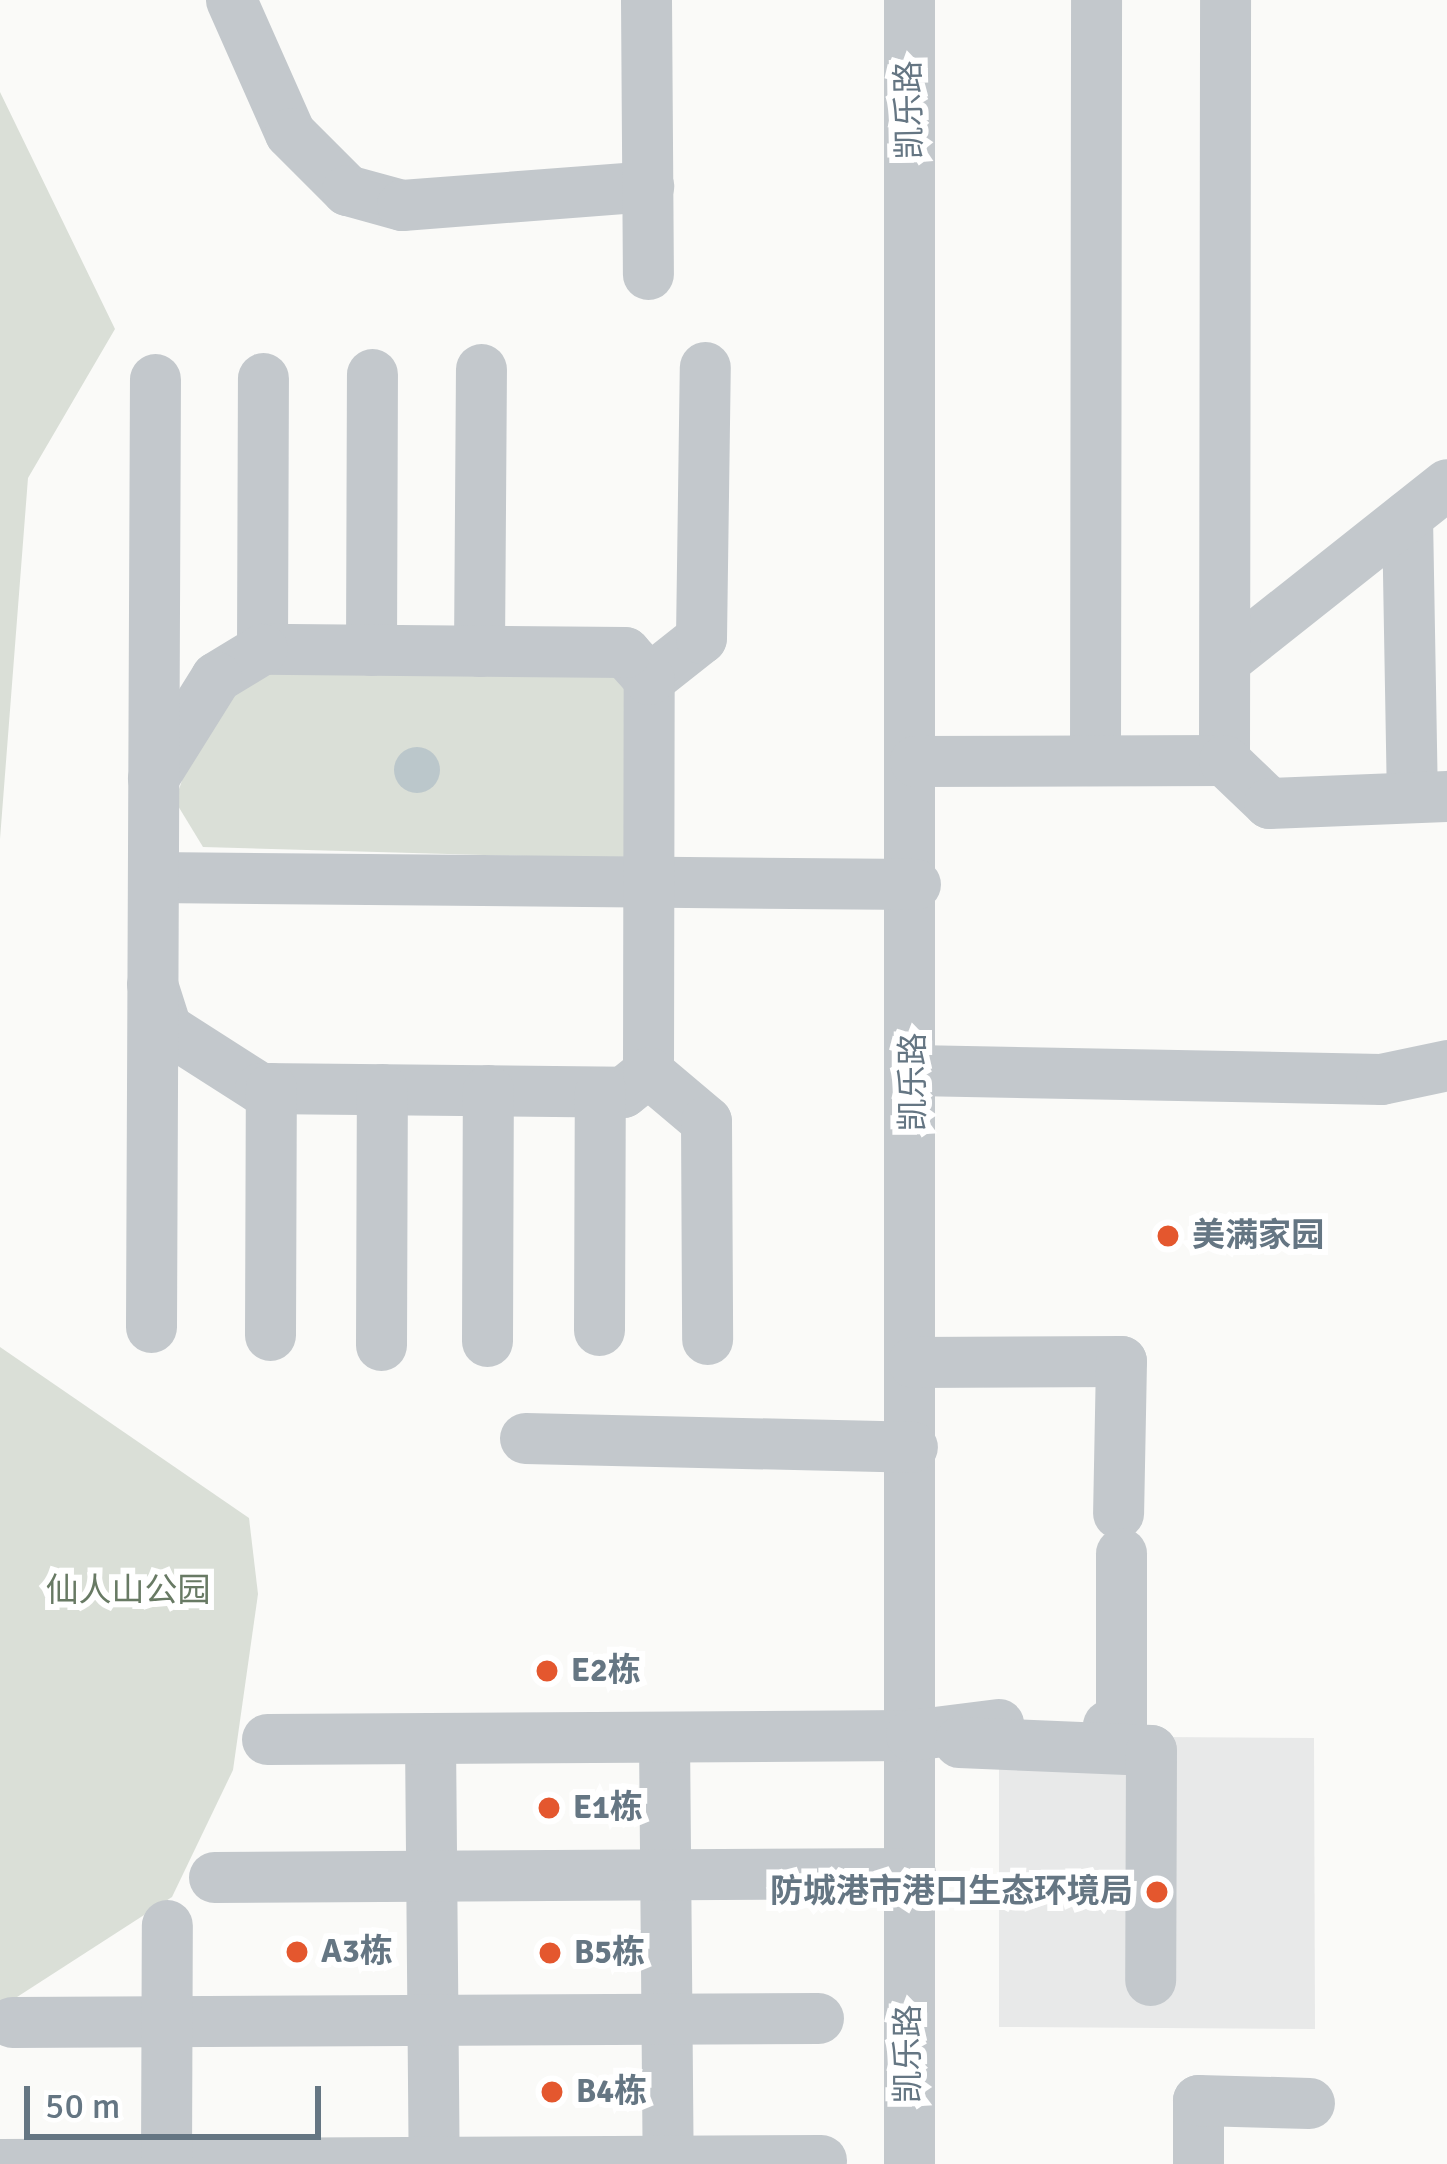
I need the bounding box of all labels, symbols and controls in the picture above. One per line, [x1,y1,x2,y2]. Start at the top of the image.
street label: 凯乐路 [889,60,931,160]
street label: 凯乐路 [894,1033,934,1131]
place label: 美满家园 [1192,1216,1324,1256]
marker: 美满家园 [1155,1223,1181,1249]
park label: 仙人山公园 [46,1571,210,1611]
place label: E2栋 [571,1651,641,1691]
marker: E2栋 [534,1658,560,1684]
place label: E1栋 [573,1788,643,1828]
marker: E1栋 [536,1795,562,1821]
place label: 防城港市港口生态环境局 [770,1872,1133,1912]
marker: 防城港市港口生态环境局 [1144,1879,1170,1905]
place label: A3栋 [321,1932,393,1972]
place label: B5栋 [574,1933,645,1973]
marker: A3栋 [284,1939,310,1965]
marker: B5栋 [537,1940,563,1966]
street label: 凯乐路 [889,2005,929,2103]
scale bar [30,2062,327,2136]
place label: B4栋 [576,2072,647,2112]
marker: B4栋 [539,2079,565,2105]
text: 50 m [45,2084,121,2129]

